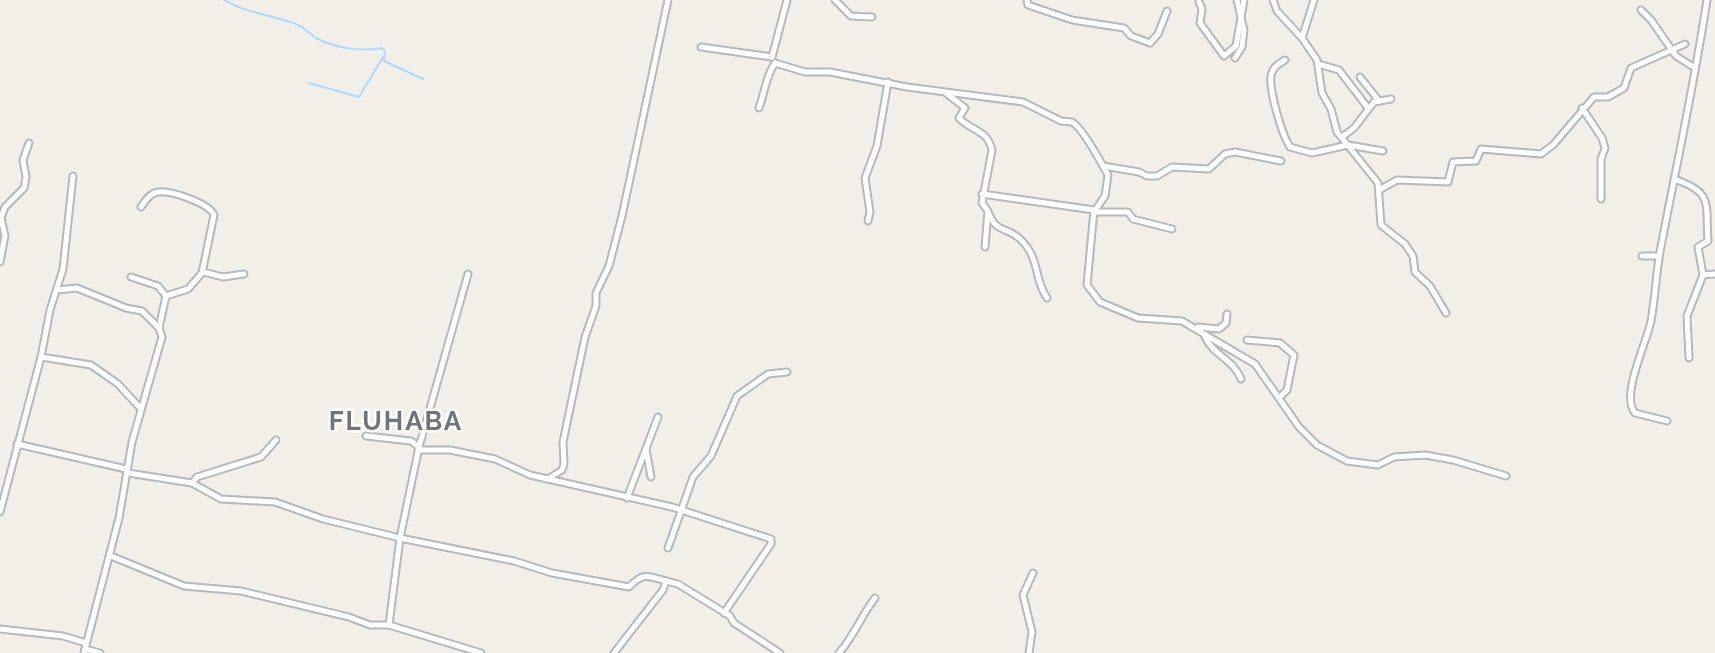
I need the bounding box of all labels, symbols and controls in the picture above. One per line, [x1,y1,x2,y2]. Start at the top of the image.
district label: FLUHABA [329,406,463,436]

